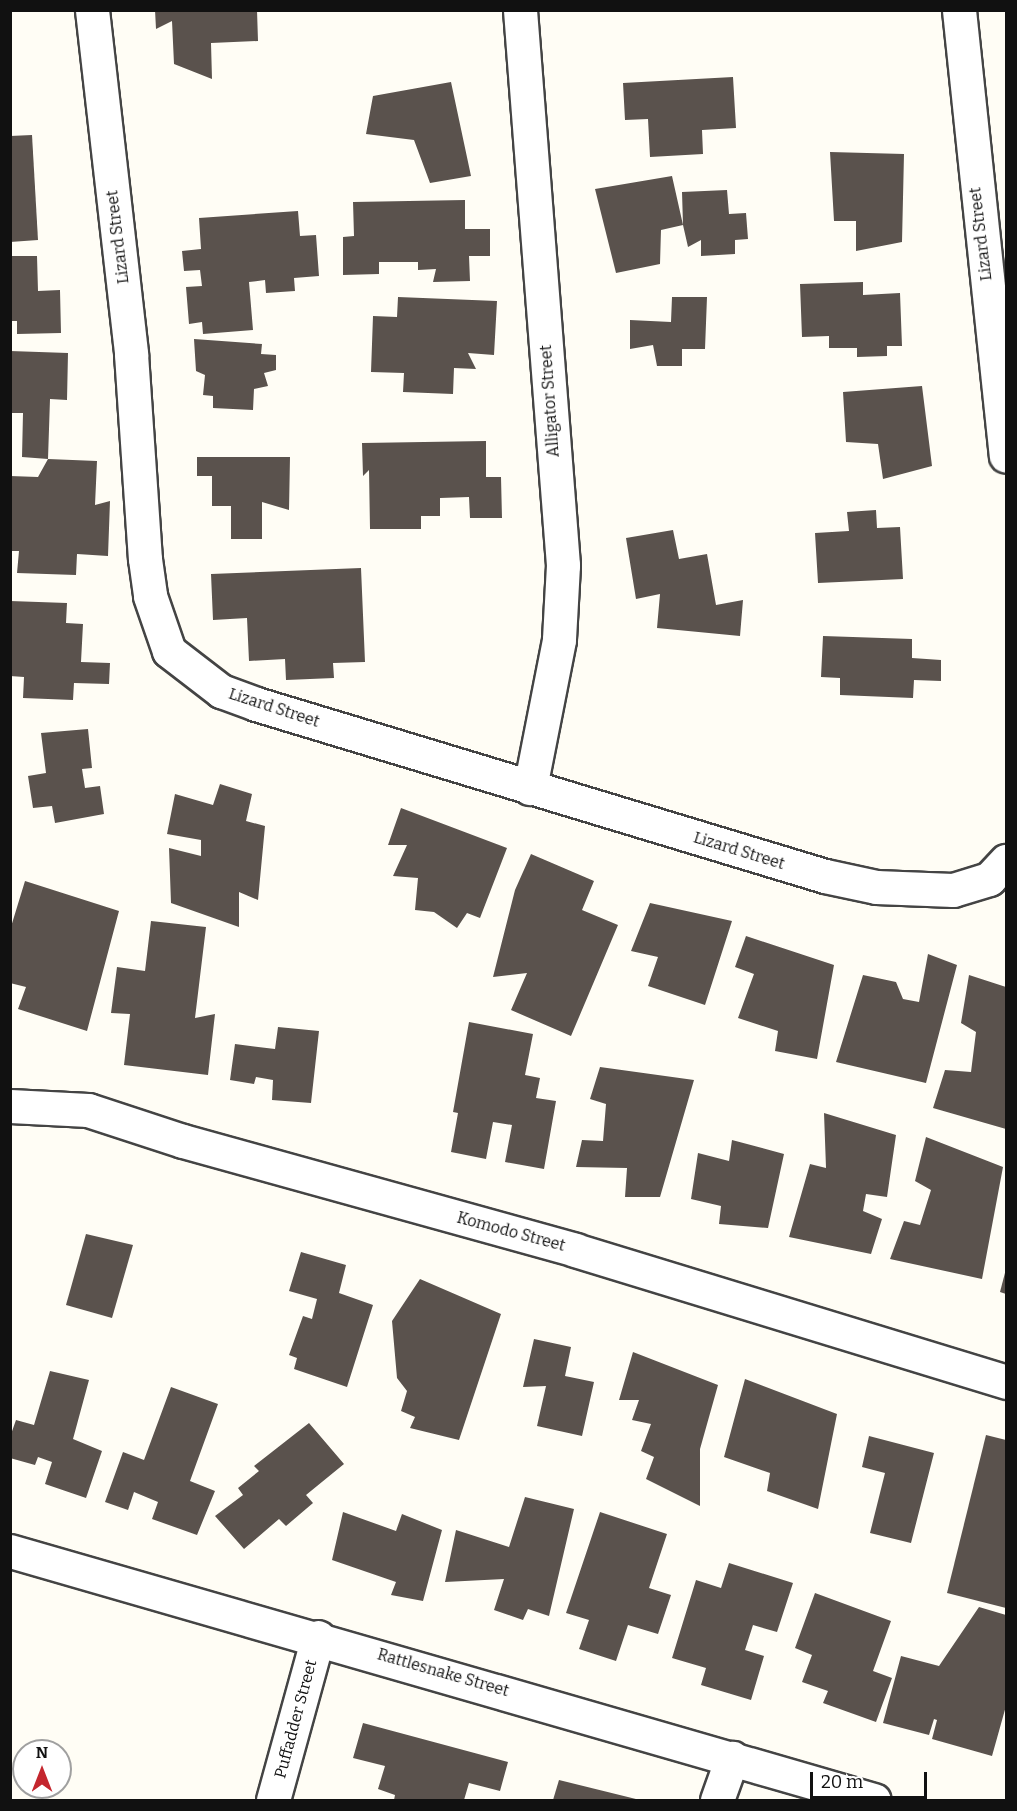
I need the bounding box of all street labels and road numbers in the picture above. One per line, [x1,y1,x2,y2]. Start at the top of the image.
street label: Lizard Street [966,186,996,282]
street label: Lizard Street [103,189,133,285]
street label: Alligator Street [536,344,564,458]
street label: Lizard Street [226,684,322,732]
street label: Lizard Street [691,828,787,874]
street label: Komodo Street [455,1208,567,1256]
street label: Rattlesnake Street [375,1645,511,1701]
street label: Puffadder Street [271,1658,321,1780]

